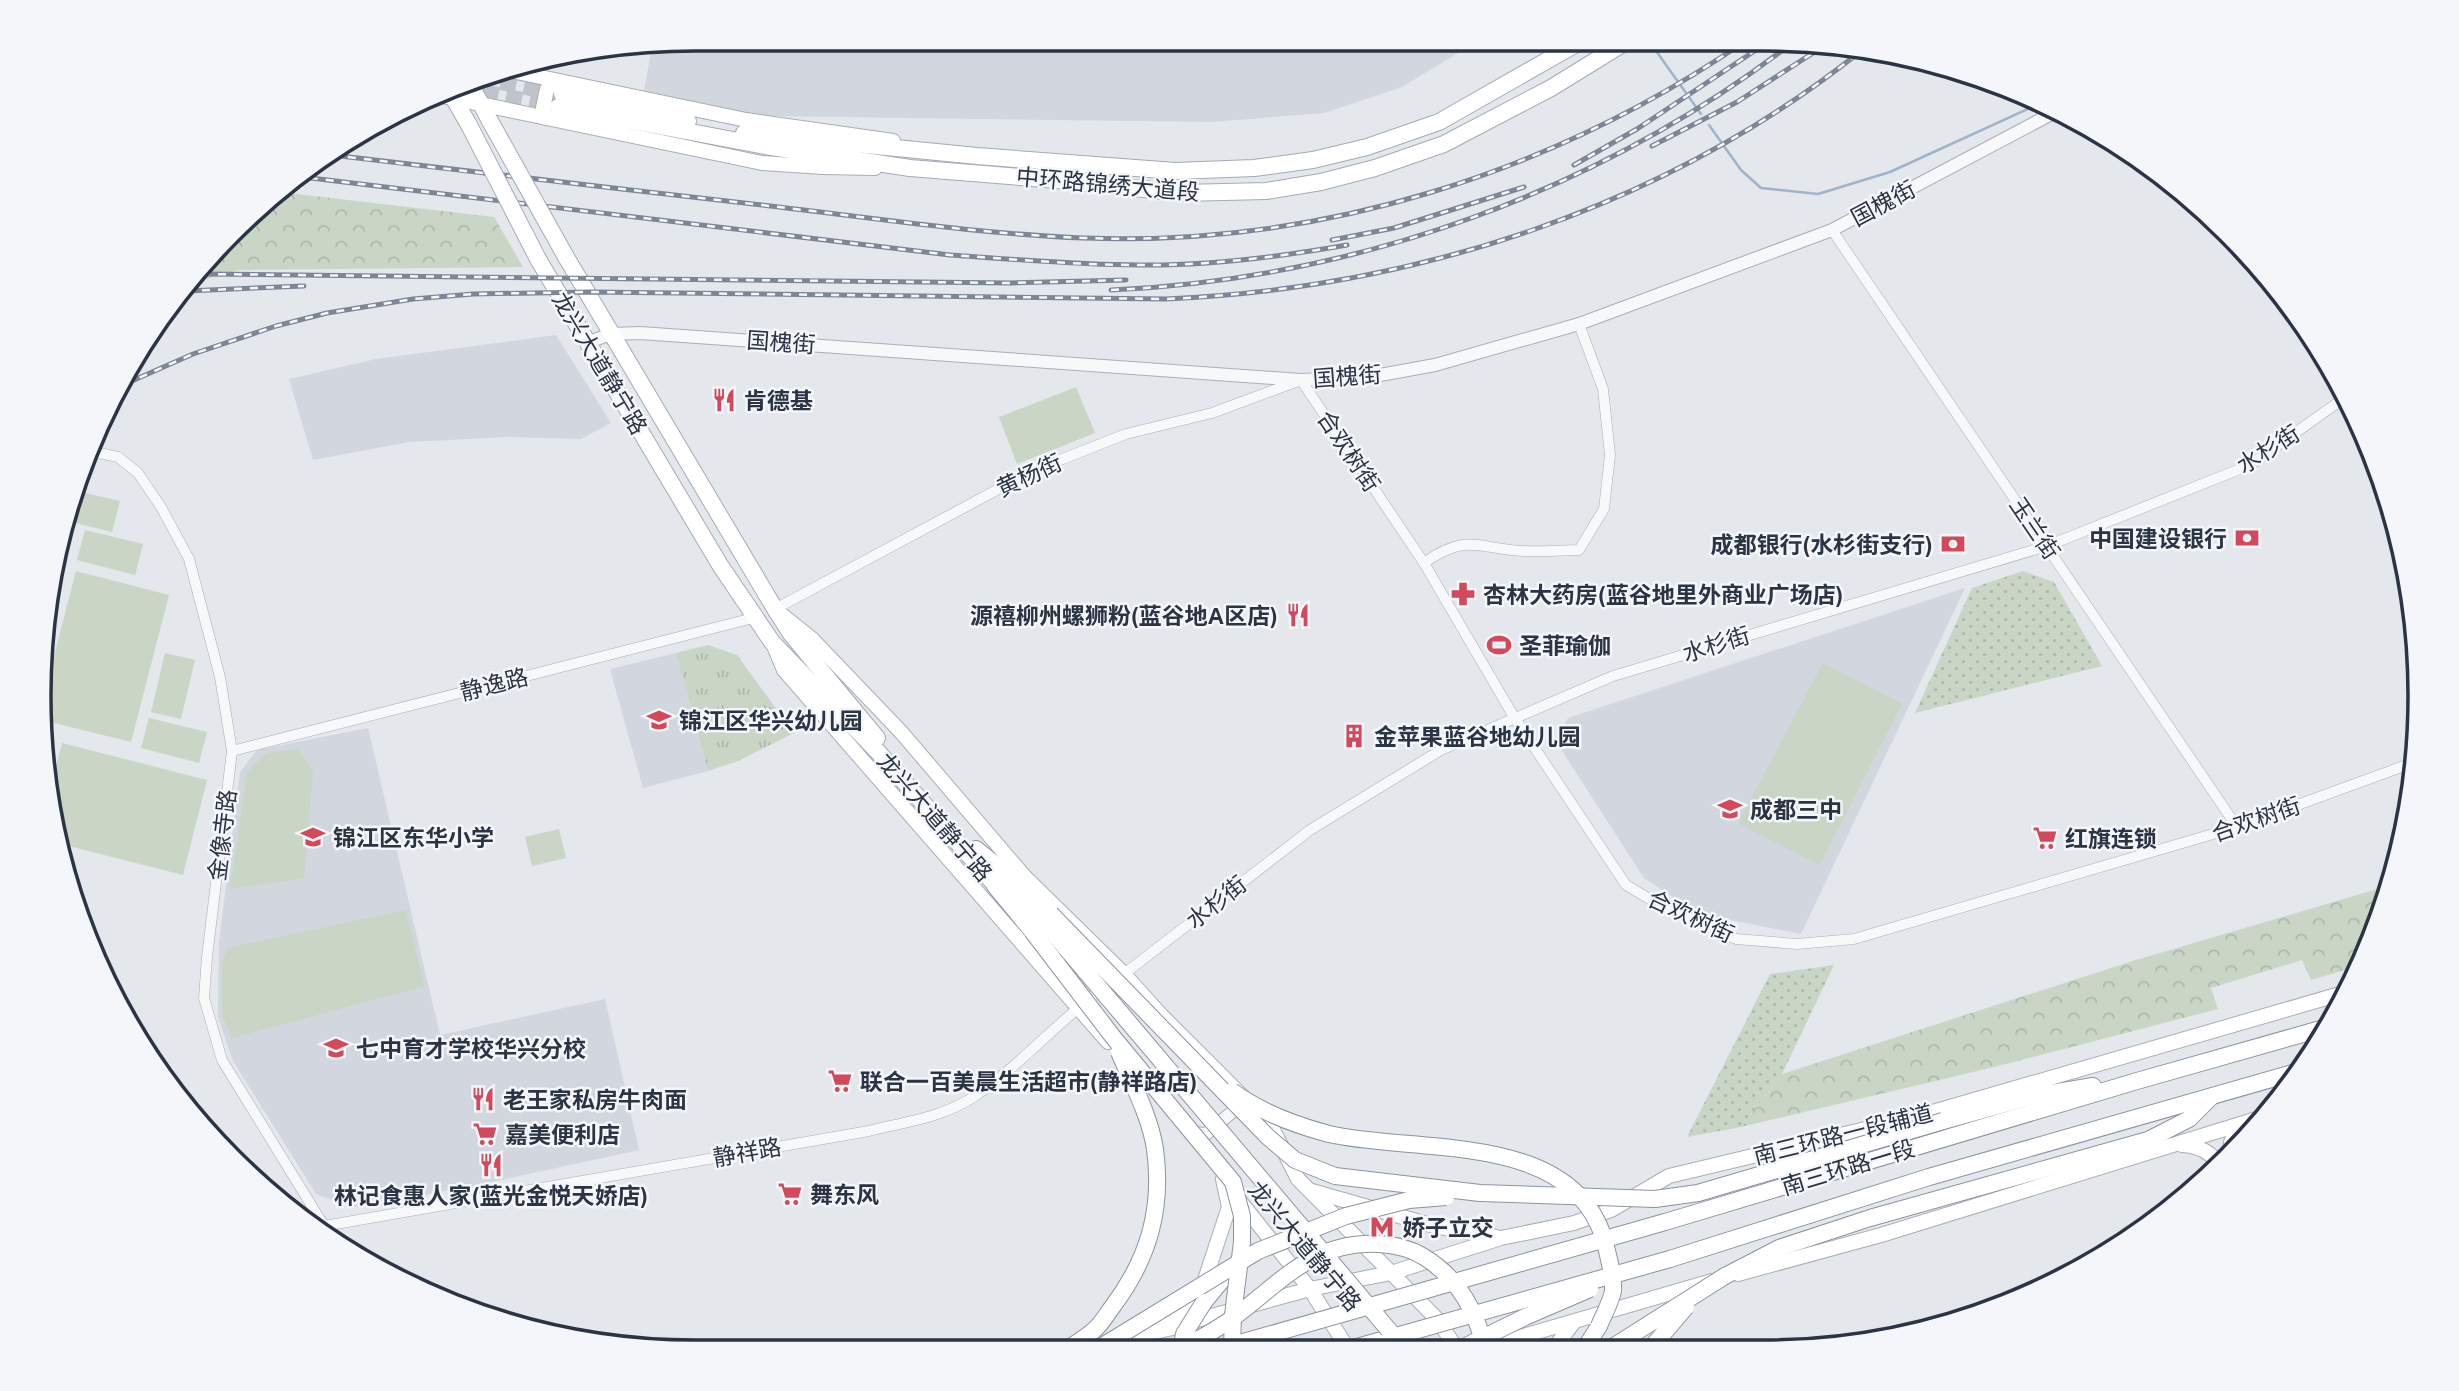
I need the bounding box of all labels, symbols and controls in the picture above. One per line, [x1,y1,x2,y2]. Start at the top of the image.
street label: 中环路锦绣大道段 [1015,163,1201,205]
street label: 国槐街 [1846,175,1920,231]
street label: 龙兴大道静宁路 [547,287,653,439]
street label: 国槐街 [746,326,816,358]
street label: 国槐街 [1312,360,1382,392]
restaurant icon: 肯德基 [710,386,738,414]
place label: 肯德基 [744,387,813,414]
street label: 合欢树街 [1312,405,1386,497]
street label: 水杉街 [2232,419,2304,479]
street label: 黄杨街 [992,448,1066,502]
street label: 玉兰街 [2005,492,2065,564]
bank icon: 中国建设银行 [2233,524,2261,552]
place label: 中国建设银行 [2089,525,2227,552]
bank icon: 成都银行(水杉街支行) [1939,530,1967,558]
place label: 成都银行(水杉街支行) [1711,531,1933,558]
pharmacy icon: 杏林大药房(蓝谷地里外商业广场店) [1449,580,1477,608]
place label: 杏林大药房(蓝谷地里外商业广场店) [1483,581,1843,608]
restaurant icon: 源禧柳州螺狮粉(蓝谷地A区店) [1284,601,1312,629]
place label: 源禧柳州螺狮粉(蓝谷地A区店) [970,602,1278,629]
street label: 水杉街 [1679,621,1753,667]
sports icon: 圣菲瑜伽 [1485,631,1513,659]
place label: 圣菲瑜伽 [1519,632,1611,659]
street label: 静逸路 [457,663,531,705]
school or university icon: 锦江区华兴幼儿园 [645,706,673,734]
place label: 锦江区华兴幼儿园 [679,707,863,734]
building icon: 金苹果蓝谷地幼儿园 [1340,722,1368,750]
place label: 金苹果蓝谷地幼儿园 [1374,723,1581,750]
street label: 龙兴大道静宁路 [872,747,998,887]
street label: 金像寺路 [203,788,241,882]
street label: 合欢树街 [2208,791,2304,847]
school or university icon: 成都三中 [1716,795,1744,823]
place label: 成都三中 [1750,796,1842,823]
school or university icon: 锦江区东华小学 [299,823,327,851]
place label: 锦江区东华小学 [333,824,494,851]
supermarket icon: 红旗连锁 [2031,824,2059,852]
place label: 红旗连锁 [2065,825,2157,852]
street label: 水杉街 [1181,870,1251,934]
street label: 合欢树街 [1644,884,1738,948]
school or university icon: 七中育才学校华兴分校 [322,1034,350,1062]
place label: 七中育才学校华兴分校 [356,1035,586,1062]
supermarket icon: 联合一百美晨生活超市(静祥路店) [826,1067,854,1095]
place label: 联合一百美晨生活超市(静祥路店) [860,1068,1197,1095]
restaurant icon: 老王家私房牛肉面 [469,1085,497,1113]
place label: 老王家私房牛肉面 [503,1086,687,1113]
street label: 南三环路一段辅道 [1750,1098,1936,1170]
supermarket icon: 嘉美便利店 [471,1120,499,1148]
place label: 嘉美便利店 [505,1121,620,1148]
street label: 静祥路 [711,1133,783,1171]
street label: 南三环路一段 [1778,1134,1918,1200]
restaurant icon: 林记食惠人家(蓝光金悦天娇店) [477,1151,505,1179]
street label: 龙兴大道静宁路 [1243,1176,1367,1316]
supermarket icon: 舞东风 [776,1180,804,1208]
place label: 舞东风 [810,1181,879,1208]
place label: 林记食惠人家(蓝光金悦天娇店) [334,1182,648,1209]
metro station icon: 娇子立交 [1368,1213,1396,1241]
place label: 娇子立交 [1402,1214,1494,1241]

